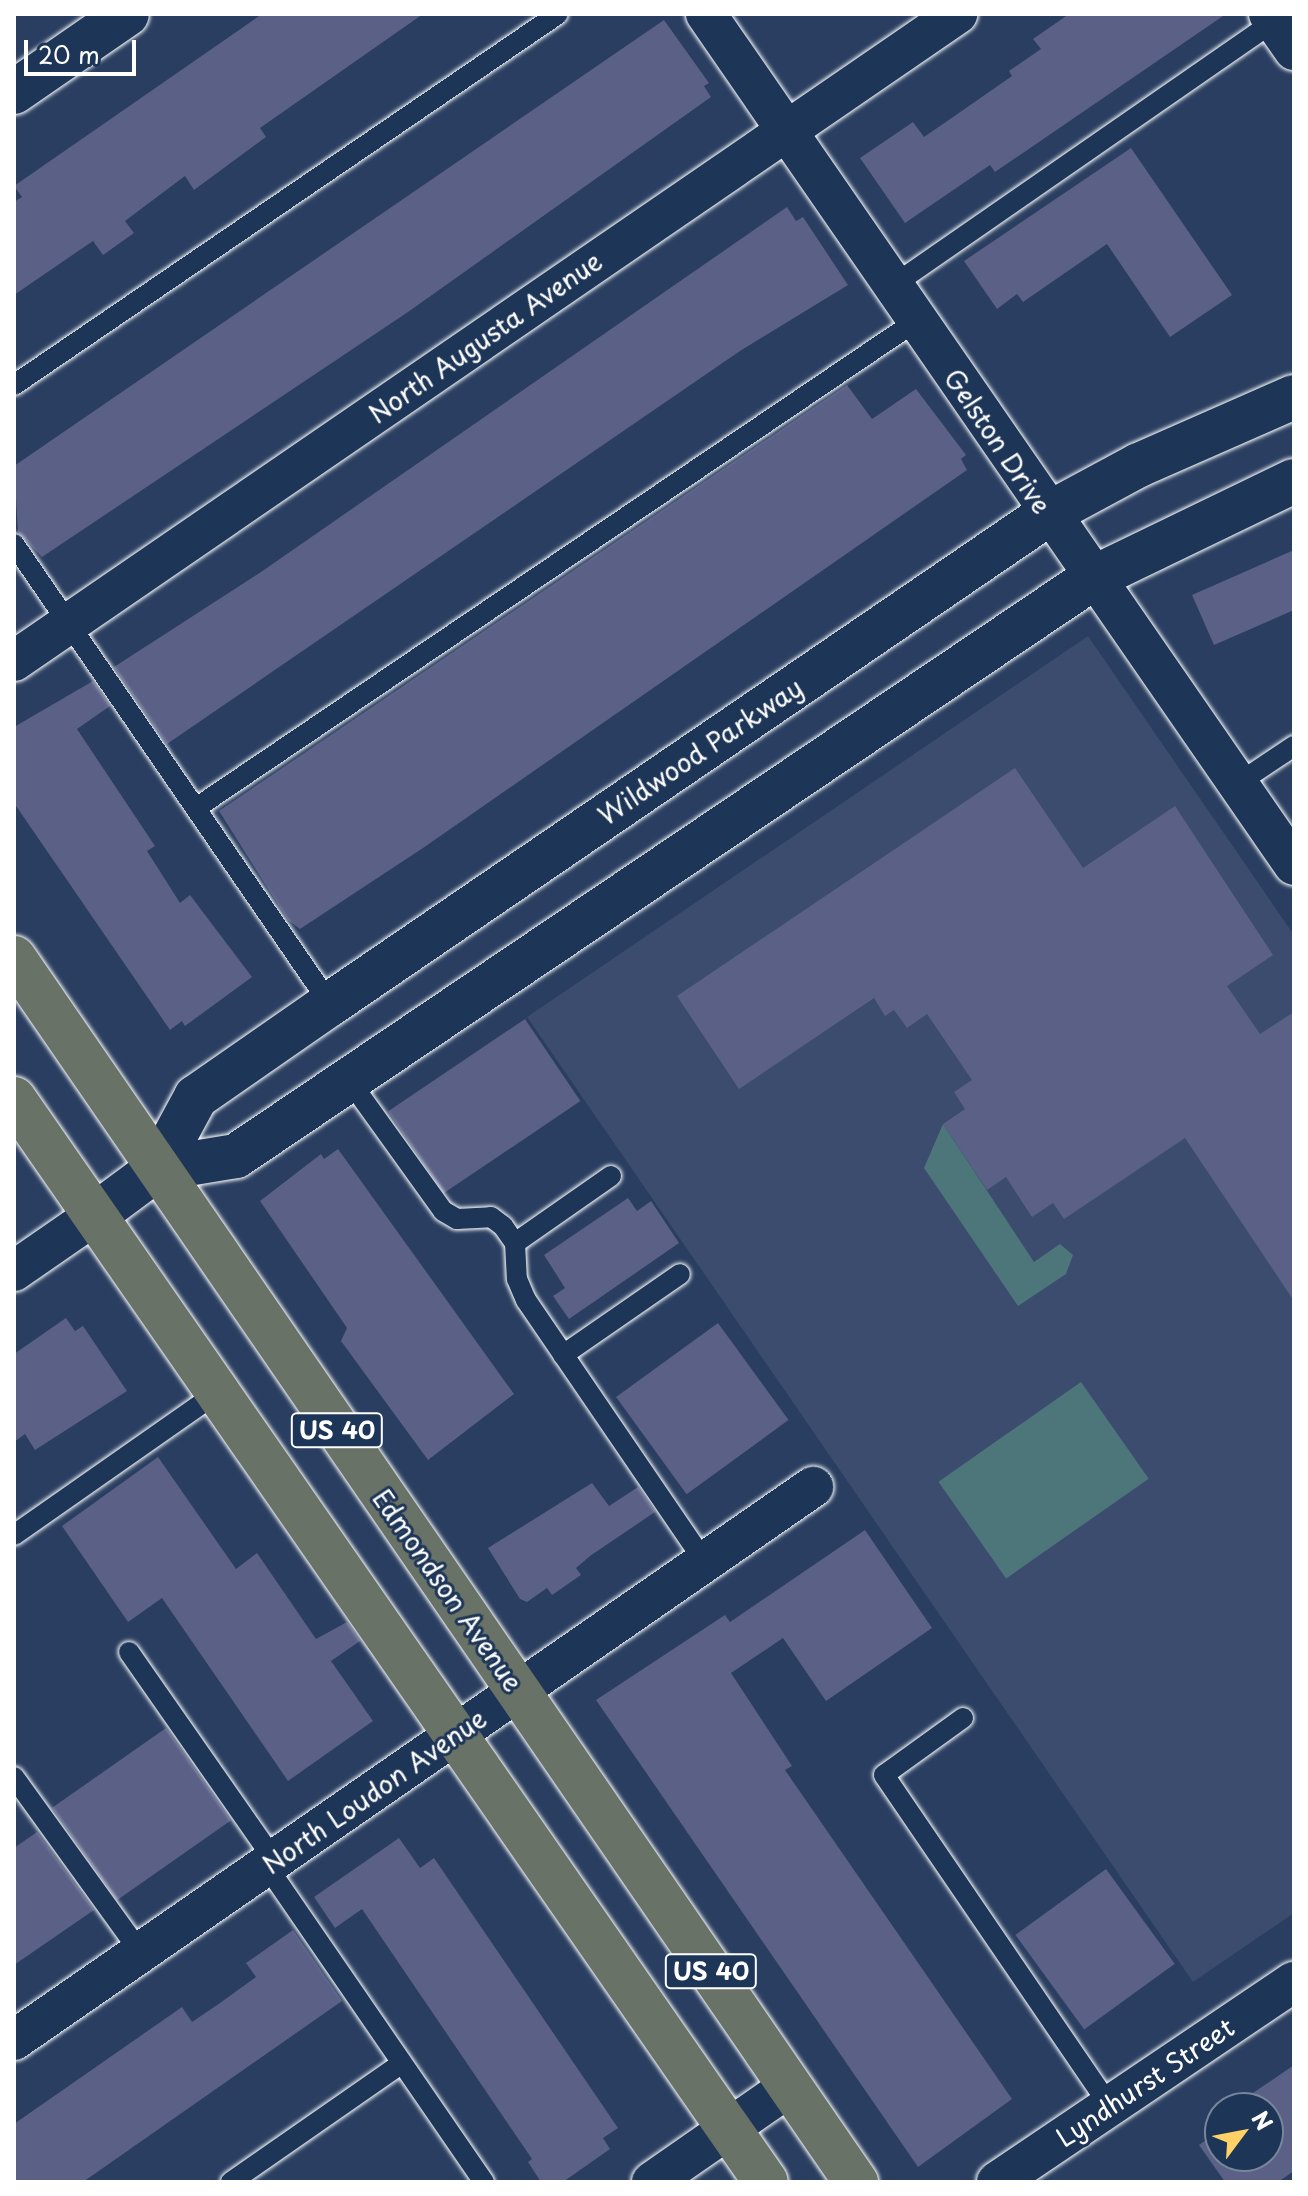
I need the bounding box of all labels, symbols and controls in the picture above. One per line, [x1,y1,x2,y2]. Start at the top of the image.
scale bar [28,24,140,74]
text: 20 m [38,36,100,72]
street label: North Augusta Avenue [360,243,610,431]
street label: Gelston Drive [938,362,1058,520]
street label: Wildwood Parkway [592,671,808,831]
road number: US 40 [291,1410,383,1450]
street label: Edmondson Avenue [367,1483,529,1697]
street label: North Loudon Avenue [255,1701,493,1881]
road number: US 40 [665,1951,757,1991]
street label: Lyndhurst Street [1049,2010,1241,2154]
north arrow [1204,2092,1284,2172]
text: N [1244,2104,1282,2136]

